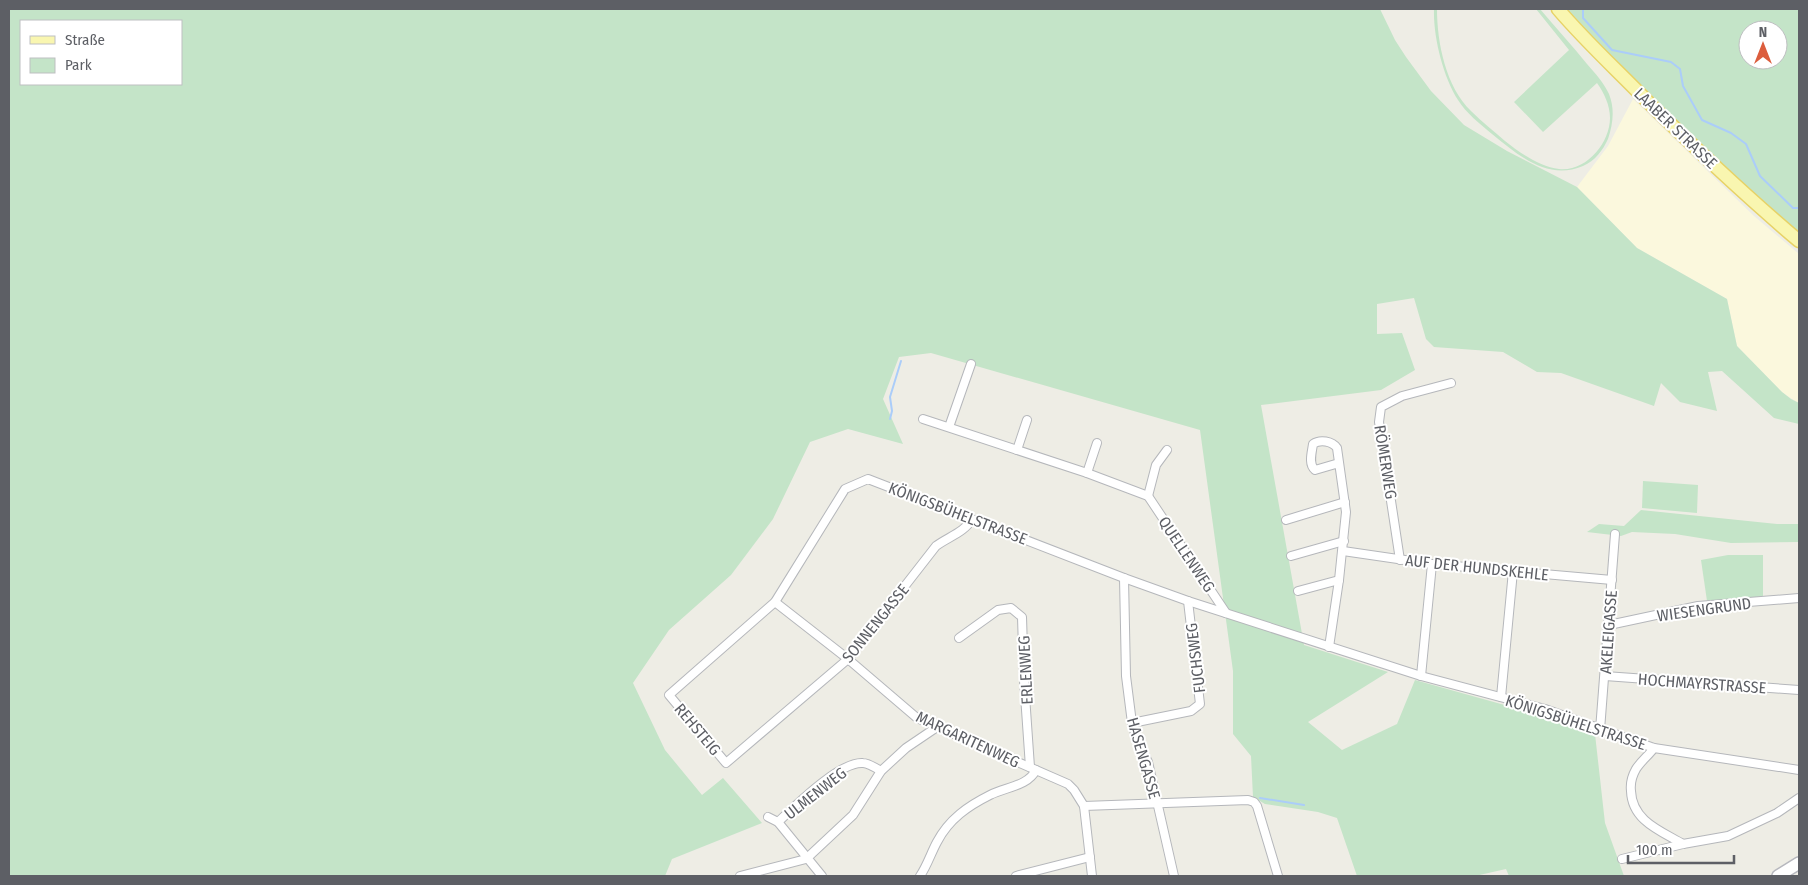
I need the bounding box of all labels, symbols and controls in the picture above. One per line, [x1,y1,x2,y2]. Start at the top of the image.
legend [20,20,182,85]
north arrow [1738,20,1788,70]
text: N [1759,24,1767,41]
text: Straße [65,31,105,49]
text: Park [65,56,92,74]
street label: LAABER STRASSE [1630,84,1721,173]
street label: RÖMERWEG [1370,424,1401,500]
street label: KÖNIGSBÜHELSTRASSE [886,478,1030,549]
street label: QUELLENWEG [1154,513,1219,596]
street label: AUF DER HUNDSKEHLE [1404,551,1550,584]
street label: SONNENGASSE [838,580,913,666]
street label: AKELEIGASSE [1596,590,1621,675]
street label: WIESENGRUND [1656,593,1752,626]
street label: FUCHSWEG [1182,622,1209,694]
street label: ERLENWEG [1014,635,1037,705]
street label: HOCHMAYRSTRASSE [1637,670,1767,697]
street label: KÖNIGSBÜHELSTRASSE [1503,691,1649,754]
street label: REHSTEIG [670,700,725,759]
street label: MARGARITENWEG [913,707,1023,772]
street label: HASENGASSE [1123,715,1164,801]
street label: ULMENWEG [781,763,850,823]
scale bar [1628,832,1734,864]
text: 100 m [1636,841,1673,859]

